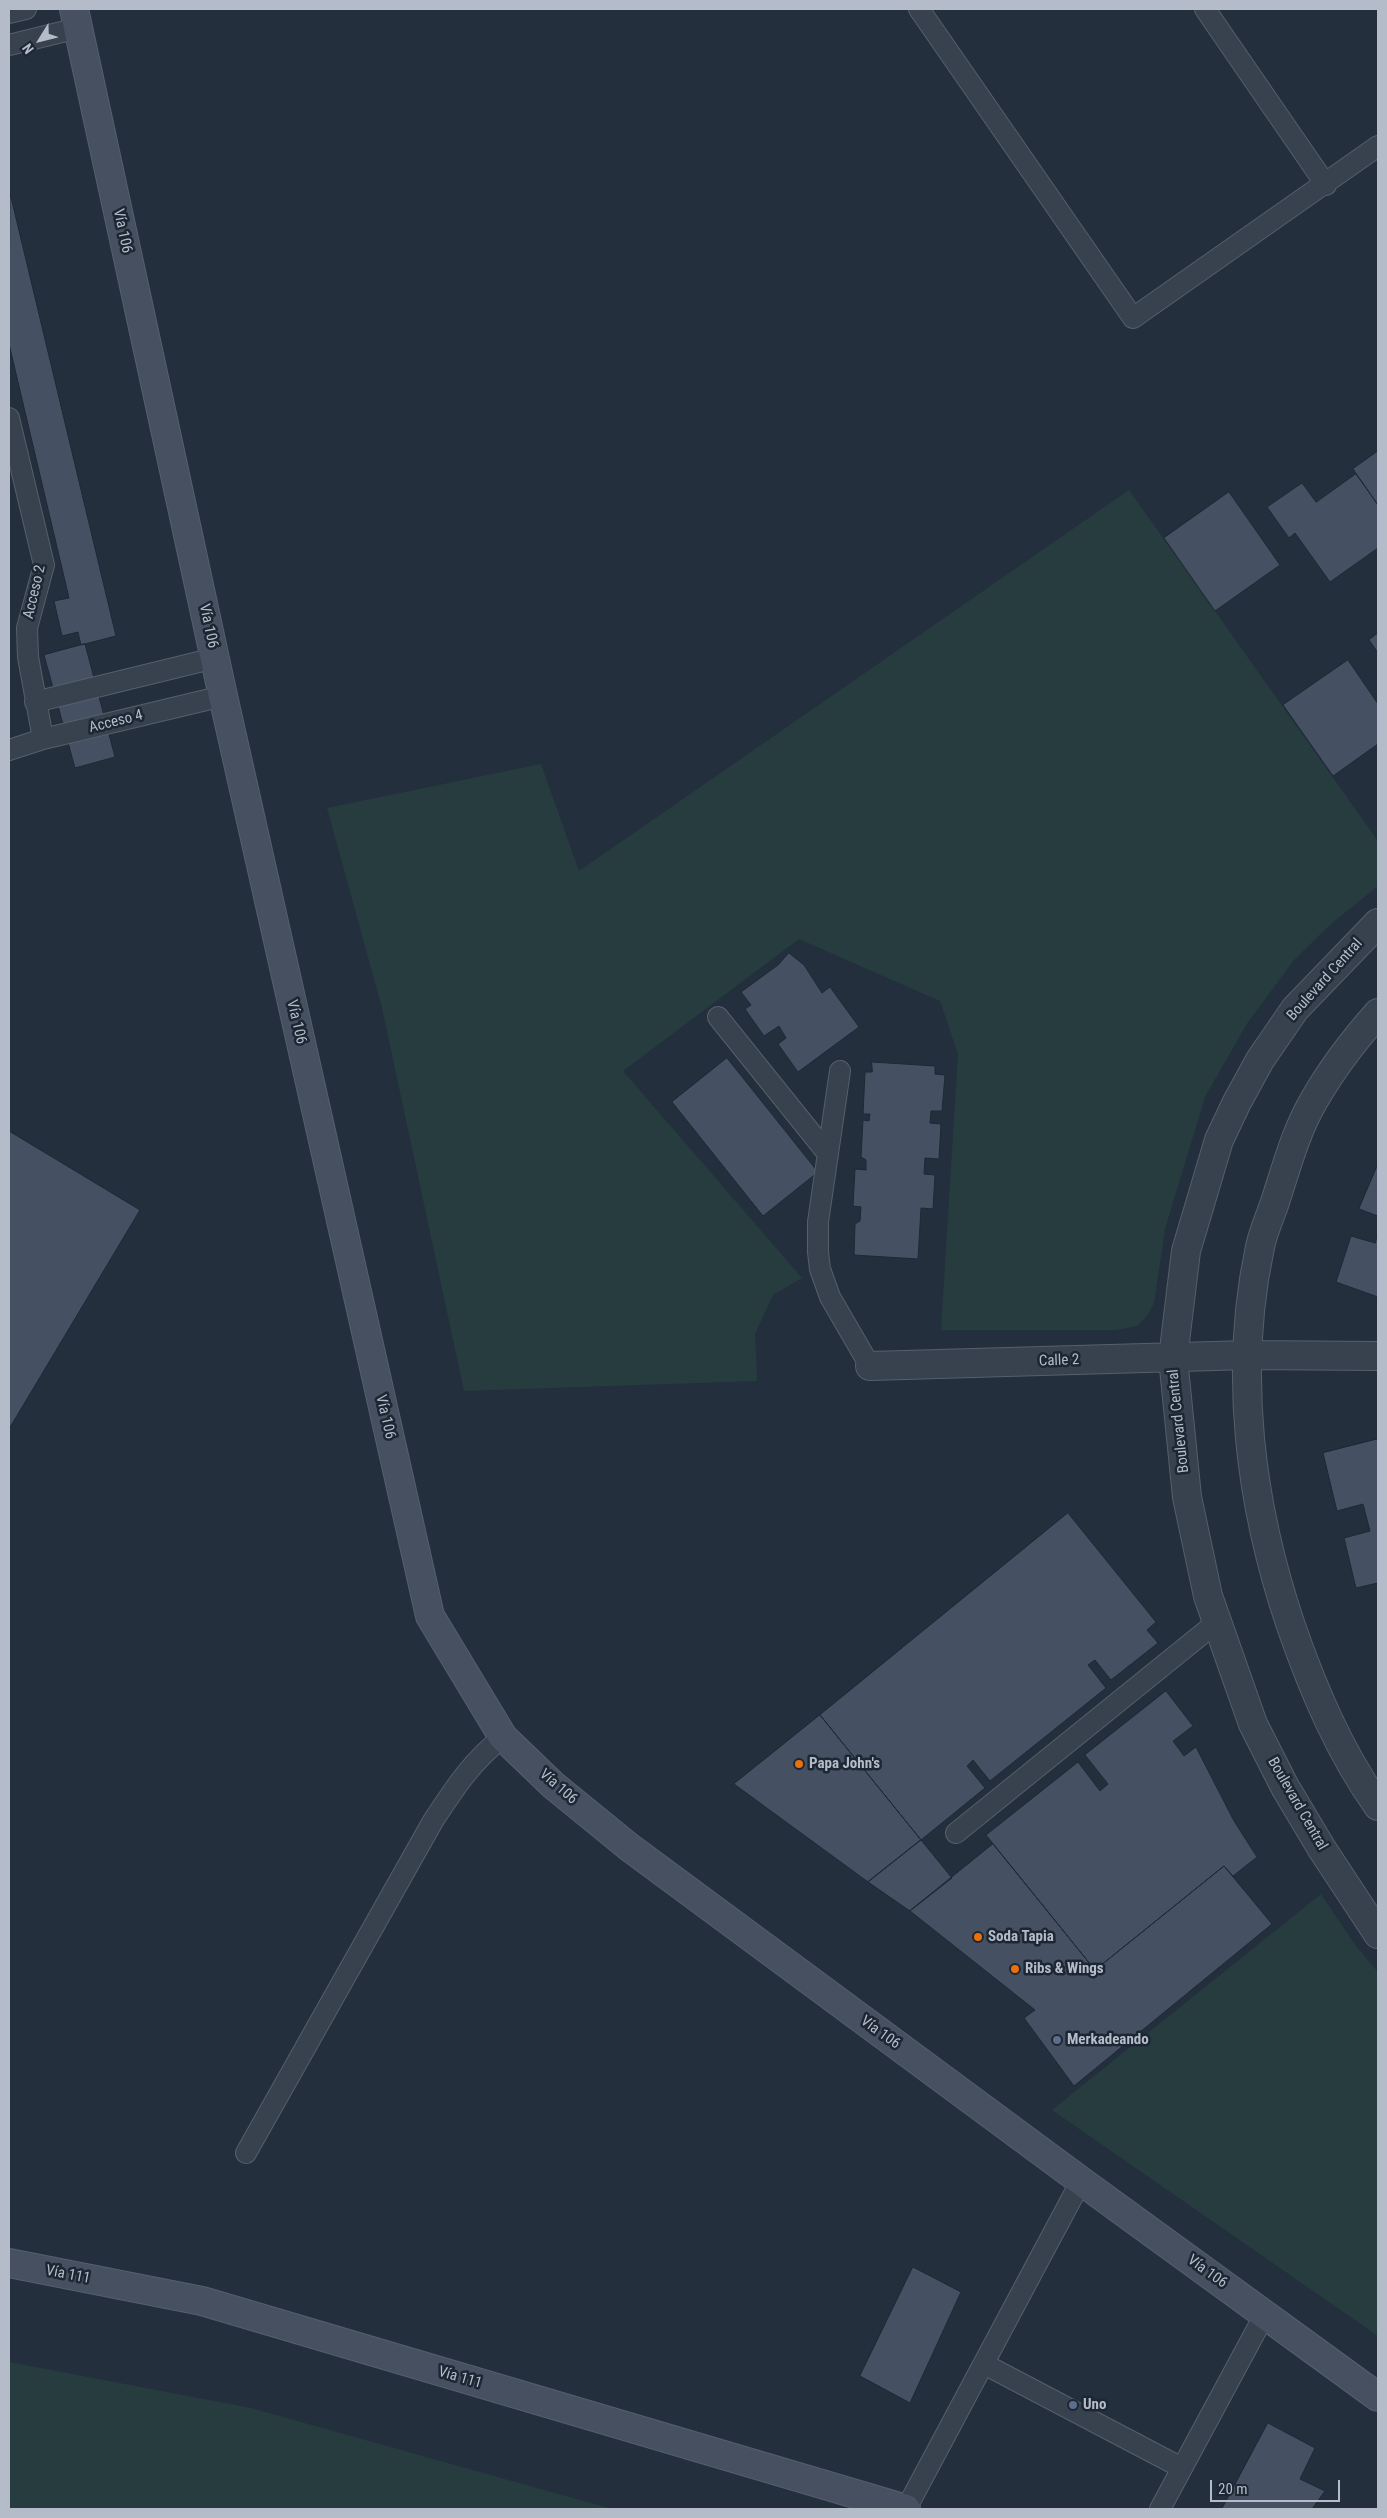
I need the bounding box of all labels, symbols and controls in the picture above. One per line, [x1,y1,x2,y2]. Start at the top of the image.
north arrow [15,15,65,65]
text: N [19,41,37,57]
street label: Vía 106 [109,207,135,255]
street label: Acceso 2 [20,563,50,621]
street label: Vía 106 [195,602,221,650]
street label: Acceso 4 [87,707,145,737]
street label: Boulevard Central [1283,935,1367,1025]
street label: Vía 106 [282,998,310,1046]
street label: Calle 2 [1038,1351,1080,1371]
street label: Boulevard Central [1165,1368,1193,1474]
street label: Vía 106 [371,1393,399,1441]
street label: Boulevard Central [1263,1754,1331,1854]
place label: Papa John's [809,1755,880,1773]
marker: Papa John's [793,1758,805,1770]
street label: Vía 106 [535,1766,581,1808]
place label: Soda Tapia [988,1928,1054,1946]
marker: Soda Tapia [972,1931,984,1943]
place label: Ribs & Wings [1025,1960,1104,1978]
marker: Ribs & Wings [1009,1963,1021,1975]
street label: Vía 106 [857,2013,903,2053]
place label: Merkadeando [1067,2031,1149,2049]
marker: Merkadeando [1051,2034,1063,2046]
street label: Vía 106 [1184,2252,1230,2292]
street label: Vía 111 [44,2262,92,2288]
street label: Vía 111 [436,2363,484,2393]
place label: Uno [1083,2396,1106,2414]
marker: Uno [1067,2399,1079,2411]
scale bar [1212,2470,1342,2502]
text: 20 m [1218,2480,1248,2498]

